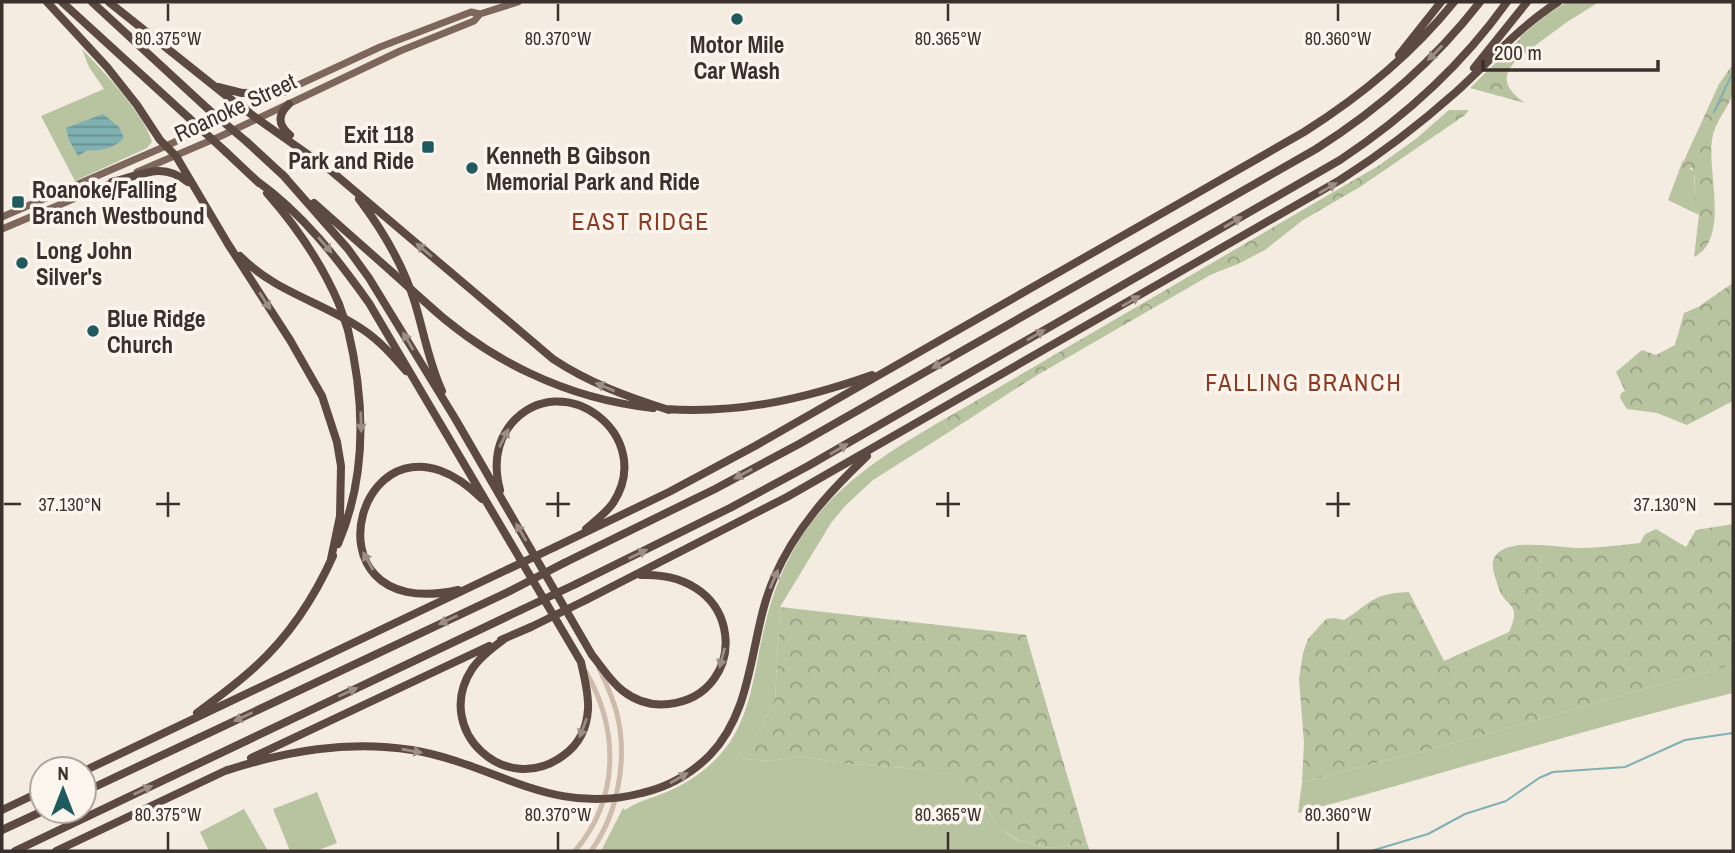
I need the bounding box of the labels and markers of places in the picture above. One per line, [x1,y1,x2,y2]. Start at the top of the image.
marker: Motor Mile Car Wash [729,11,745,27]
place label: Motor Mile Car Wash [690,29,784,86]
place label: Exit 118 Park and Ride [288,119,414,176]
marker: Exit 118 Park and Ride [420,139,436,155]
place label: Kenneth B Gibson Memorial Park and Ride [486,140,700,197]
marker: Kenneth B Gibson Memorial Park and Ride [464,160,480,176]
place label: Roanoke/Falling Branch Westbound [32,174,205,231]
marker: Roanoke/Falling Branch Westbound [10,194,26,210]
place label: Long John Silver's [36,235,132,292]
marker: Long John Silver's [14,255,30,271]
place label: Blue Ridge Church [107,303,206,360]
marker: Blue Ridge Church [85,323,101,339]

